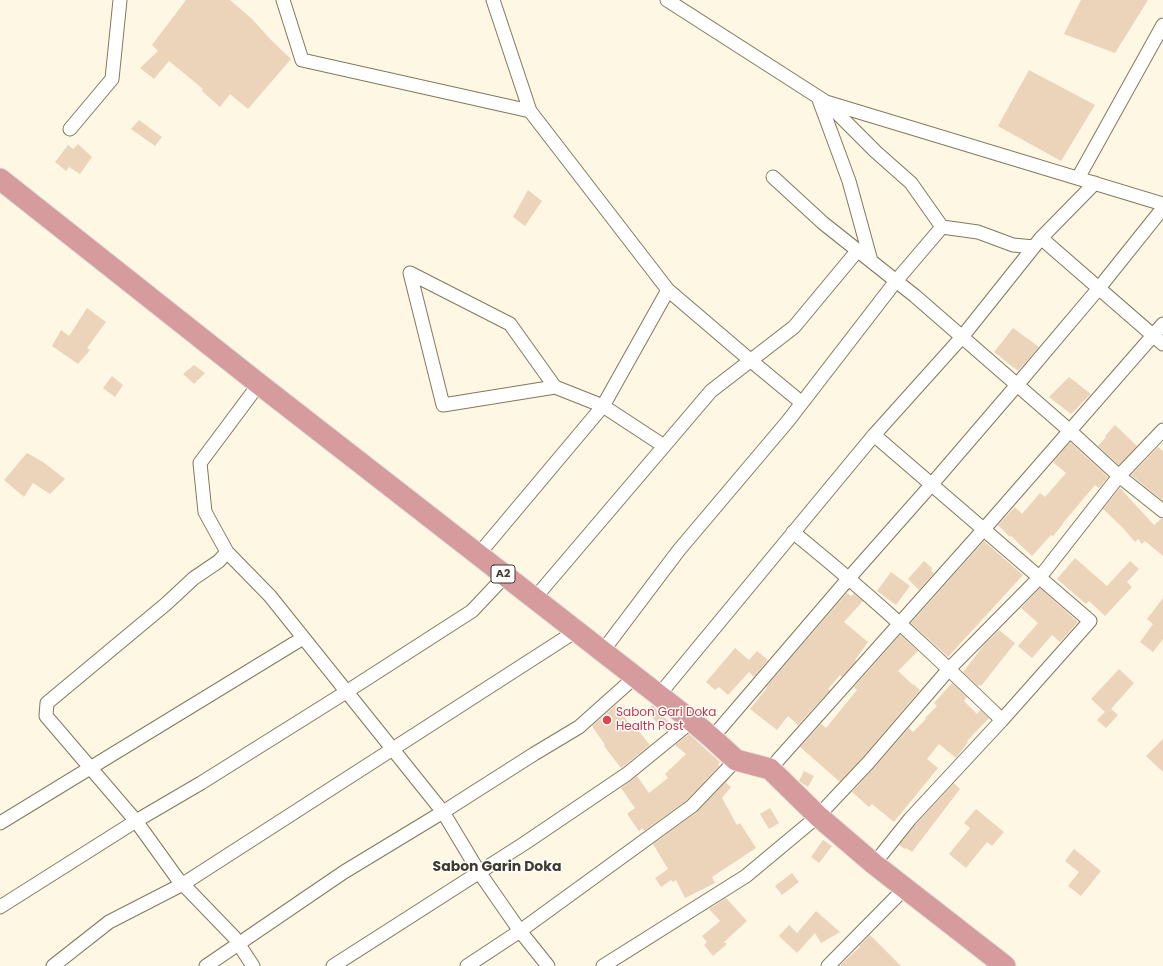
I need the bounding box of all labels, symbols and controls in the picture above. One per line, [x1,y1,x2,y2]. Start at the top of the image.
road number: A2 [491,565,515,583]
place label: Sabon Gari Doka Health Post [616,706,716,734]
marker: Sabon Gari Doka Health Post [601,714,613,726]
district label: Sabon Garin Doka [433,859,561,875]

